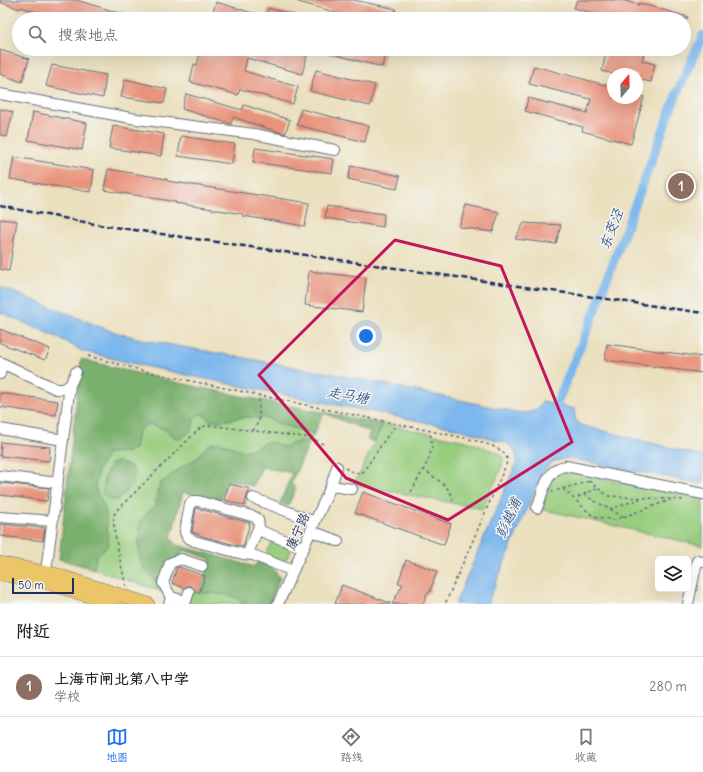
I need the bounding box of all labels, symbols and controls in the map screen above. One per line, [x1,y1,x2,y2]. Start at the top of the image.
search box [12,12,691,56]
icon: search [26,23,48,45]
text: 搜索地点 [58,25,118,44]
north arrow [607,68,643,104]
pin: 1 [668,171,694,201]
water label: 东茭泾 [595,205,627,252]
your location [356,326,376,346]
water label: 走马塘 [326,382,372,408]
water label: 彭越浦 [491,493,526,541]
street label: 康宁路 [282,510,313,552]
map controls [655,556,691,592]
button: layers [655,556,691,592]
scale bar [12,576,74,595]
text: 50 m [18,578,44,592]
text: 附近 [16,620,50,642]
text: 上海市闸北第八中学 [54,669,189,688]
text: 1 [26,678,32,695]
text: 280 m [649,678,687,695]
text: 学校 [54,688,80,705]
tab: 地图 [106,726,128,764]
tab: 路线 [340,726,362,764]
tab: 收藏 [575,726,597,764]

